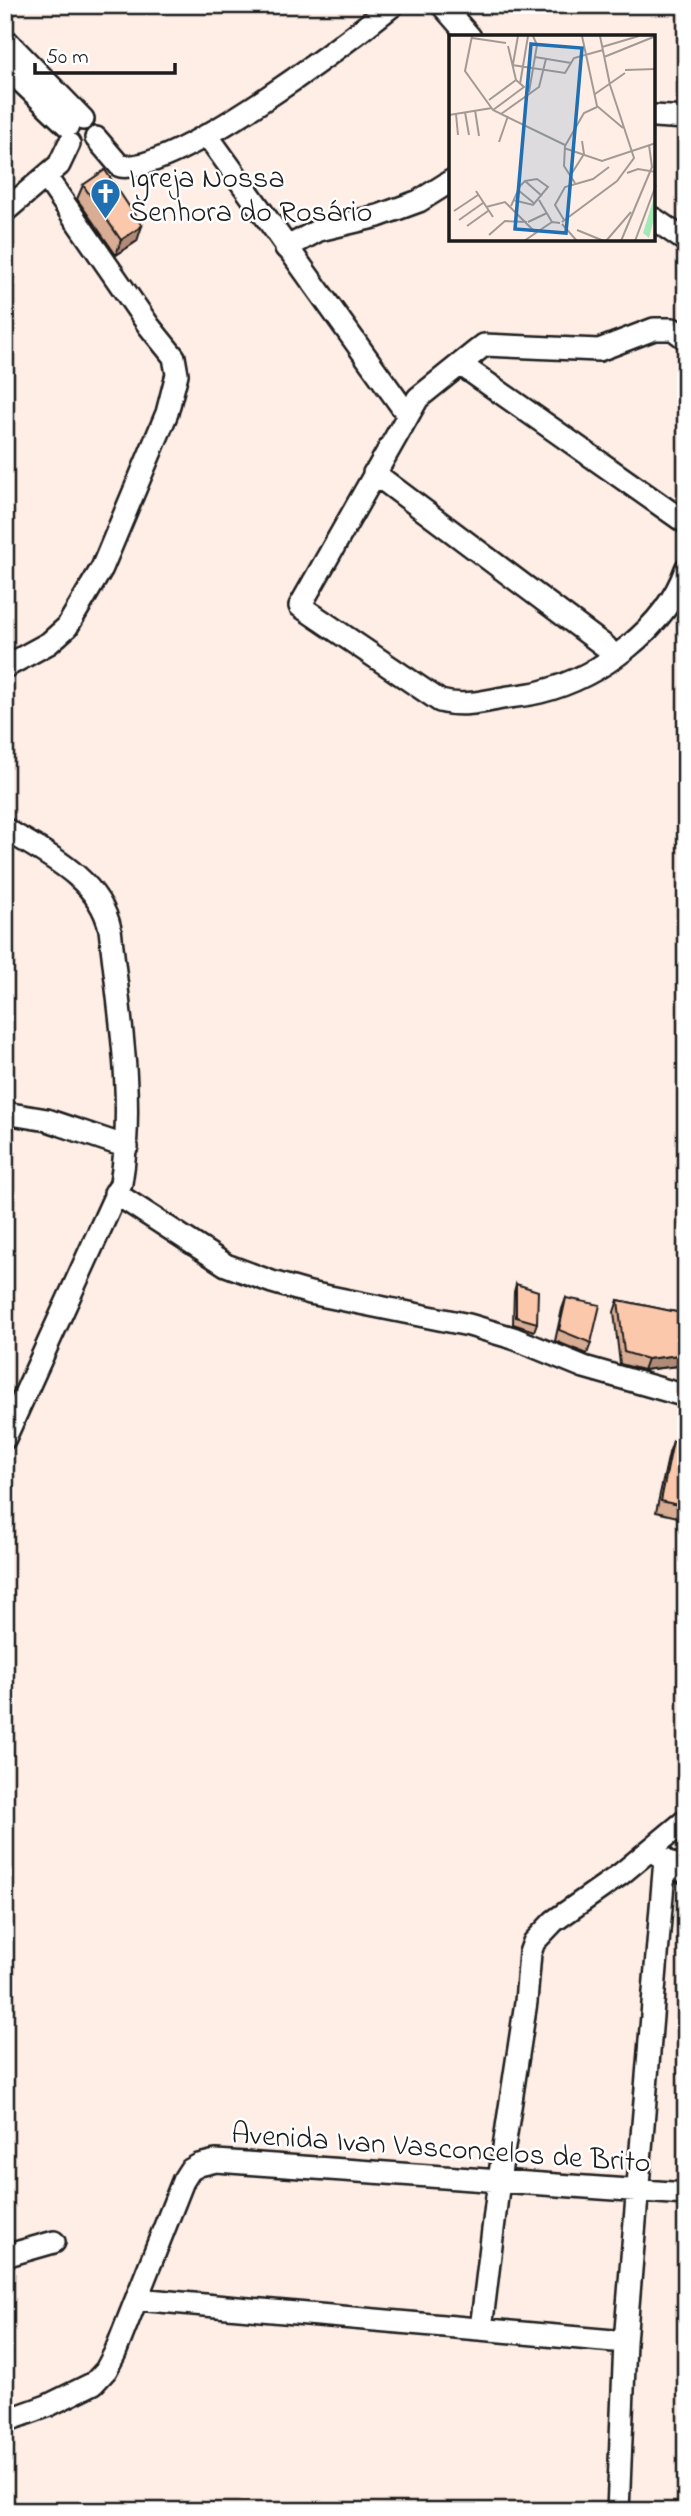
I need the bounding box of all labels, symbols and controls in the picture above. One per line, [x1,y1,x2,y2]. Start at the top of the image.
scale bar [35,32,175,76]
inset map [449,35,656,242]
text: 50 m [46,43,89,73]
place label: Igreja Nossa Senhora do Rosário [129,158,372,236]
church icon: Igreja Nossa Senhora do Rosário [89,177,123,221]
street label: Avenida Ivan Vasconcelos de Brito [230,2113,652,2187]

